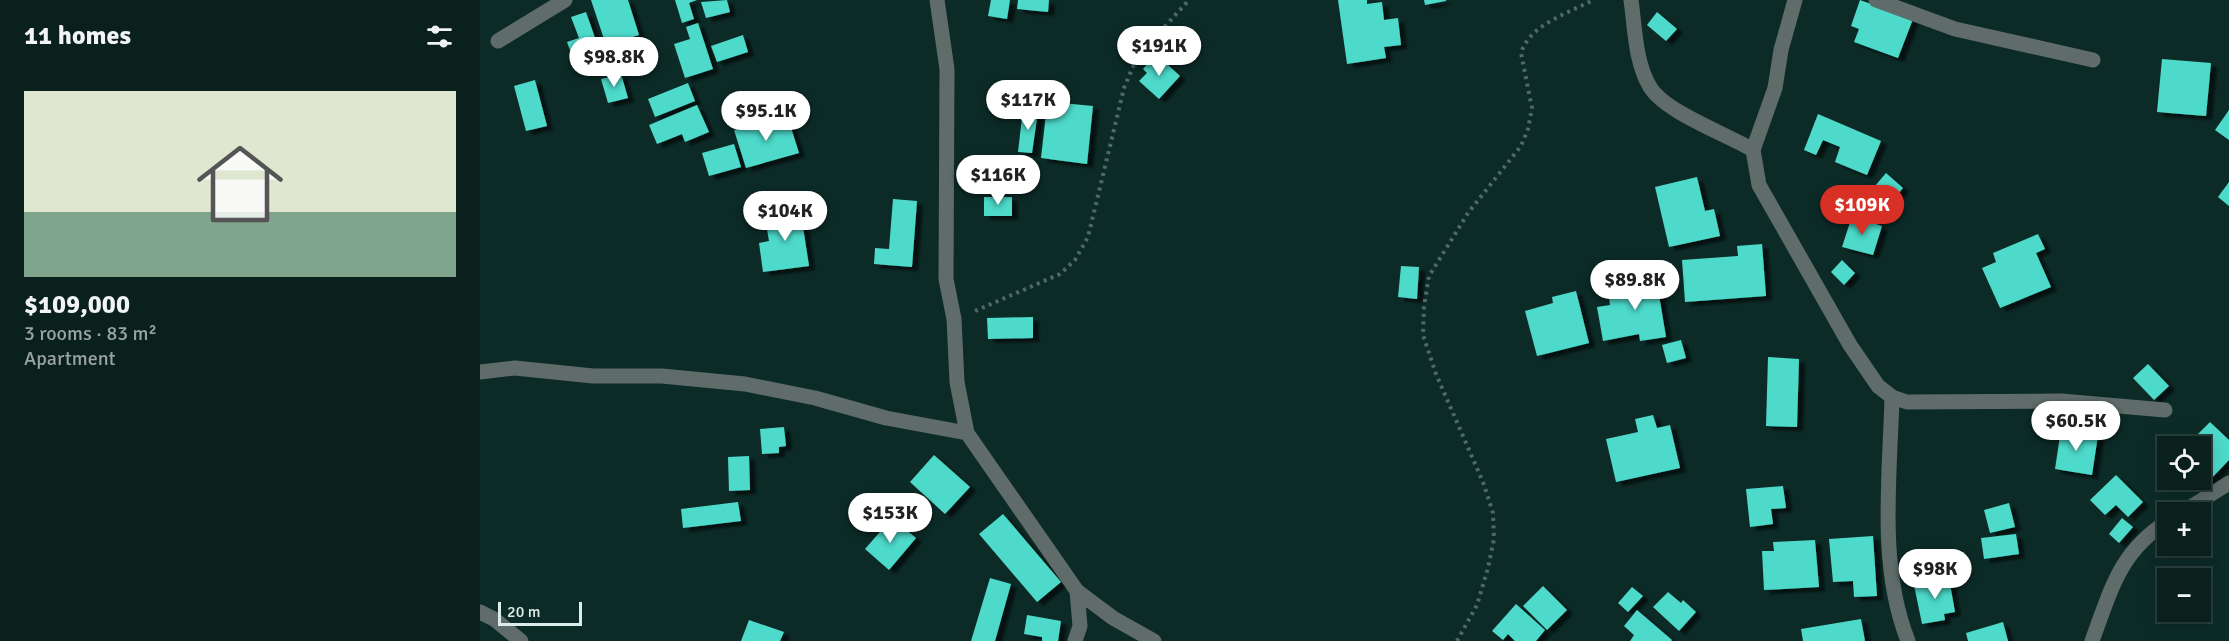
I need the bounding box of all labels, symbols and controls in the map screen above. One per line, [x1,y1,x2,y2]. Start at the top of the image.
text: 11 homes [24,20,131,52]
icon: filters [423,20,456,53]
pin: $191K [1117,26,1201,77]
text: $191K [1131,33,1187,58]
pin: $98.8K [565,37,663,88]
text: $98.8K [583,44,645,69]
pin: $117K [986,80,1070,131]
text: $117K [1000,87,1056,112]
pin: $95.1K [717,91,815,142]
text: $95.1K [735,98,797,123]
icon: home [186,130,294,238]
pin: $116K [956,155,1040,206]
text: $116K [970,162,1026,187]
pin: $109K [1820,185,1904,236]
pin: $104K [743,191,827,242]
text: $109K [1834,192,1890,217]
text: $104K [757,198,813,223]
pin: $89.8K [1586,260,1684,311]
text: $89.8K [1604,267,1666,292]
text: $109,000 [24,289,130,321]
text: 3 rooms · 83 m² [24,321,157,346]
text: Apartment [24,346,116,371]
pin: $60.5K [2027,401,2125,452]
text: $60.5K [2045,408,2107,433]
map controls [2157,436,2211,622]
button: locate [2157,436,2211,490]
pin: $153K [848,493,932,544]
text: $153K [862,500,918,525]
button: + [2157,502,2211,556]
pin: $98K [1899,549,1971,600]
text: $98K [1913,556,1957,581]
button: − [2157,568,2211,622]
scale bar [498,599,582,626]
text: 20 m [507,602,541,622]

